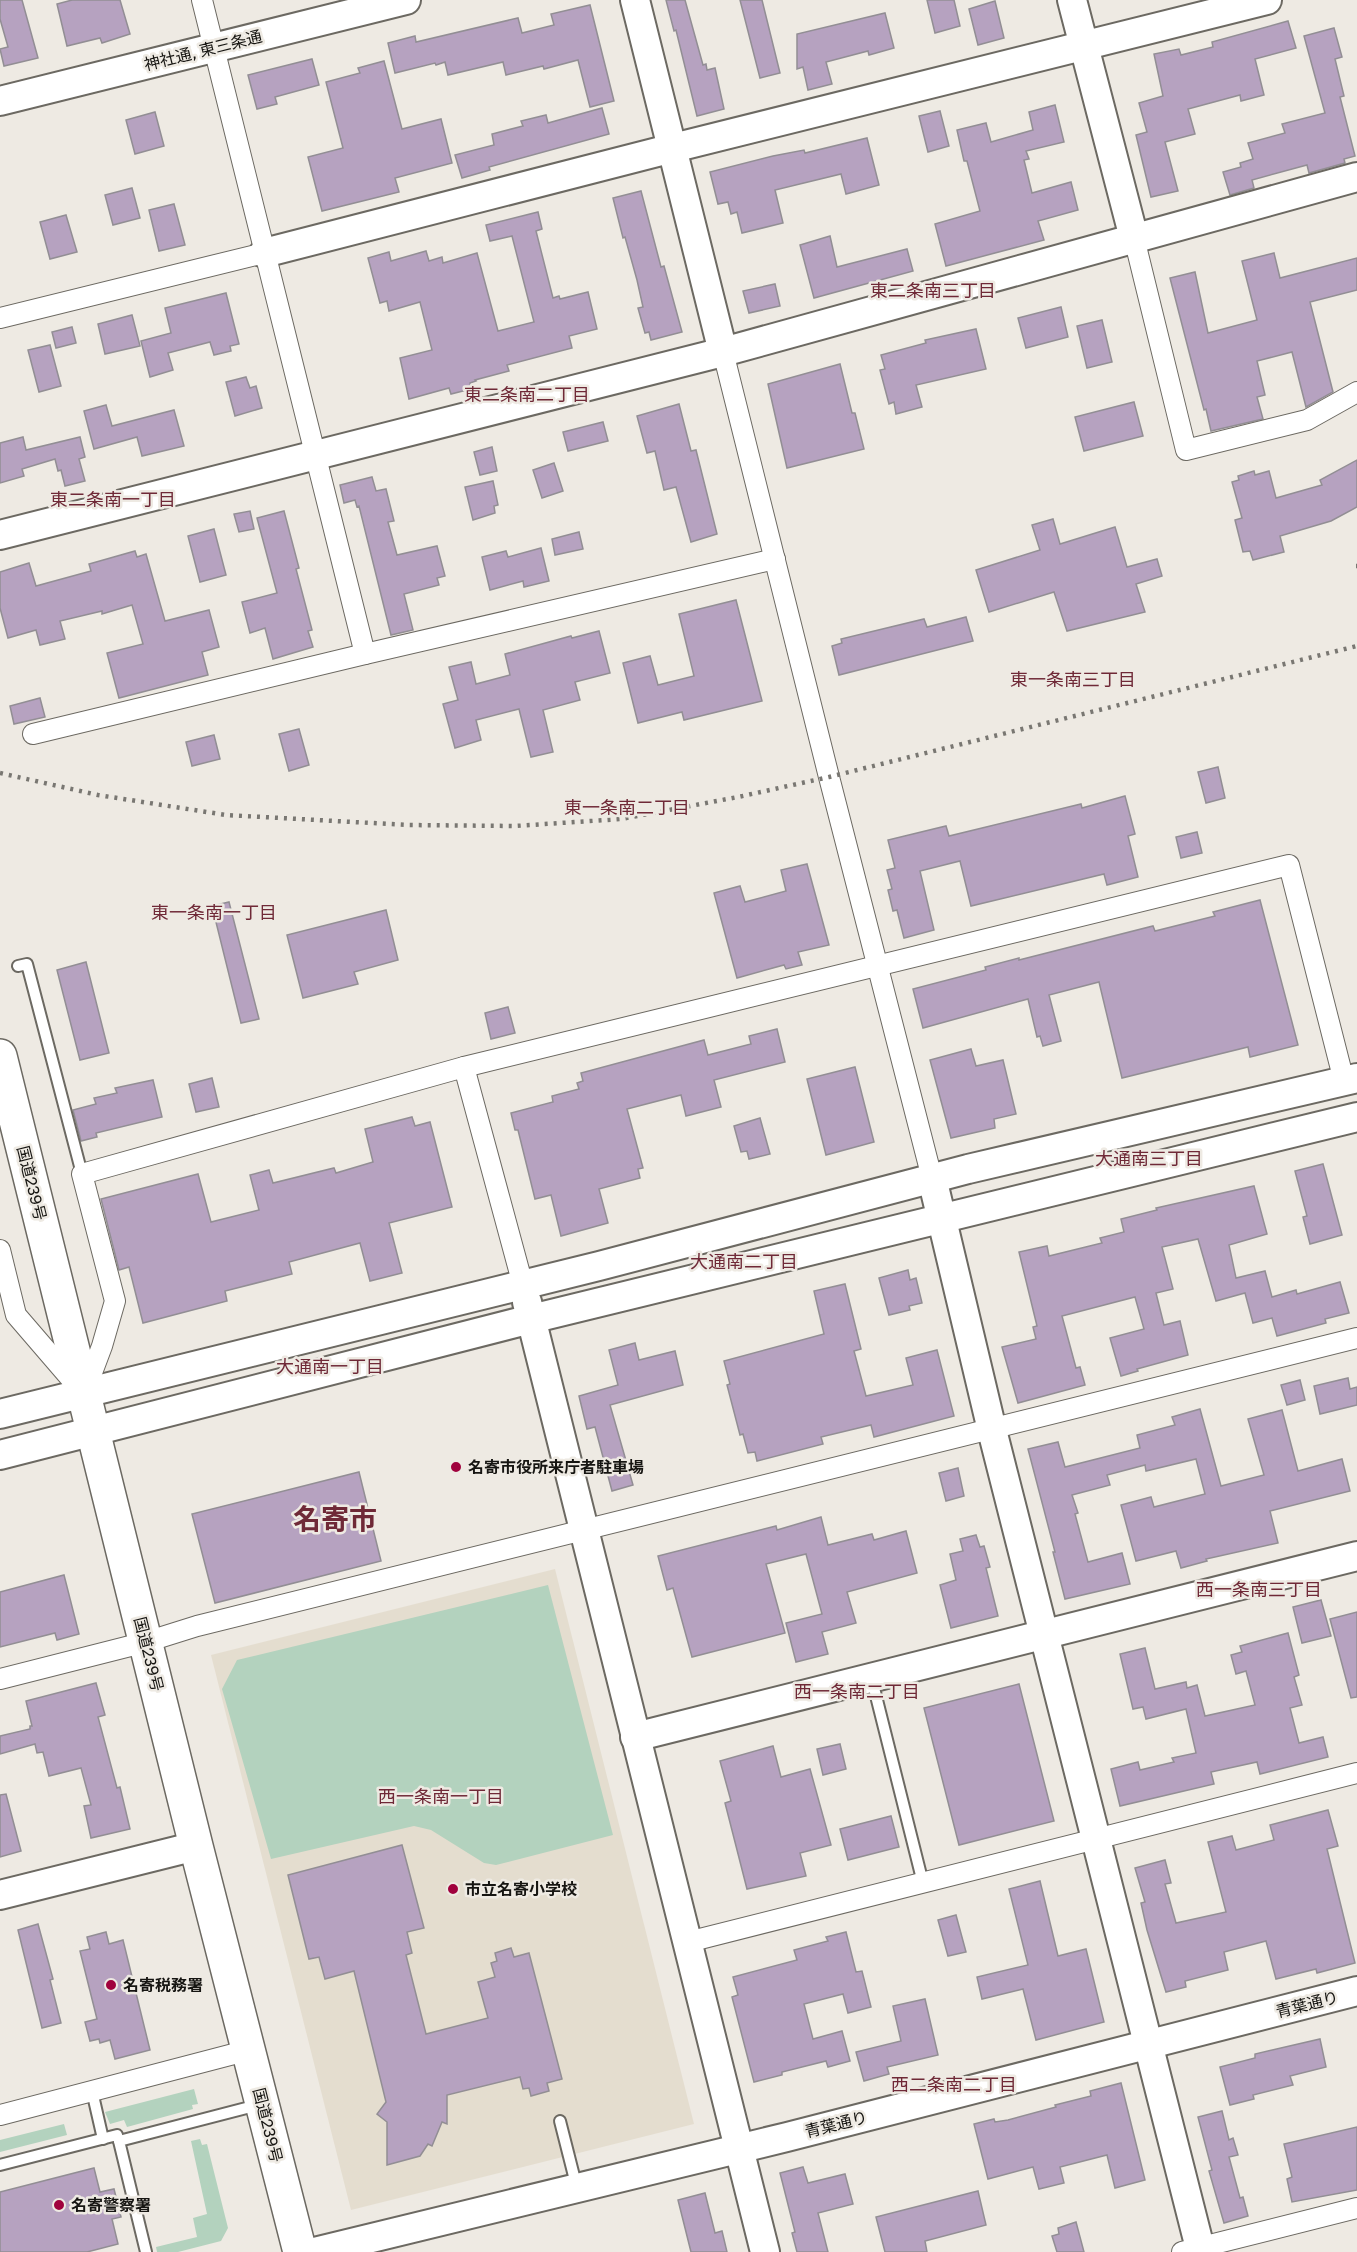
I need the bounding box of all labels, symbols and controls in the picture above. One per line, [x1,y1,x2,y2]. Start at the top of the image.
street label: 神社通, 東三条通 [142,26,264,74]
district label: 東二条南三丁目 [870,279,996,301]
district label: 東二条南二丁目 [464,383,590,405]
district label: 東二条南一丁目 [50,488,176,510]
district label: 東一条南三丁目 [1010,668,1136,690]
district label: 東一条南二丁目 [564,796,690,818]
district label: 東一条南一丁目 [151,901,277,923]
street label: 国道239号 [13,1144,51,1222]
district label: 大通南三丁目 [1095,1147,1203,1169]
district label: 大通南二丁目 [690,1250,798,1272]
district label: 大通南一丁目 [276,1355,384,1377]
place label: 名寄市役所来庁者駐車場 [468,1457,644,1477]
marker: 名寄市役所来庁者駐車場 [449,1460,463,1474]
district label: 名寄市 [293,1502,377,1535]
district label: 西一条南三丁目 [1196,1578,1322,1600]
street label: 国道239号 [130,1615,168,1693]
district label: 西一条南二丁目 [794,1680,920,1702]
district label: 西一条南一丁目 [378,1785,504,1807]
place label: 市立名寄小学校 [465,1879,577,1899]
marker: 市立名寄小学校 [446,1882,460,1896]
place label: 名寄税務署 [123,1975,203,1995]
marker: 名寄税務署 [104,1978,118,1992]
street label: 青葉通り [1274,1987,1340,2021]
district label: 西二条南二丁目 [891,2073,1017,2095]
street label: 国道239号 [249,2086,287,2164]
street label: 青葉通り [803,2107,869,2141]
place label: 名寄警察署 [71,2195,151,2215]
marker: 名寄警察署 [52,2198,66,2212]

